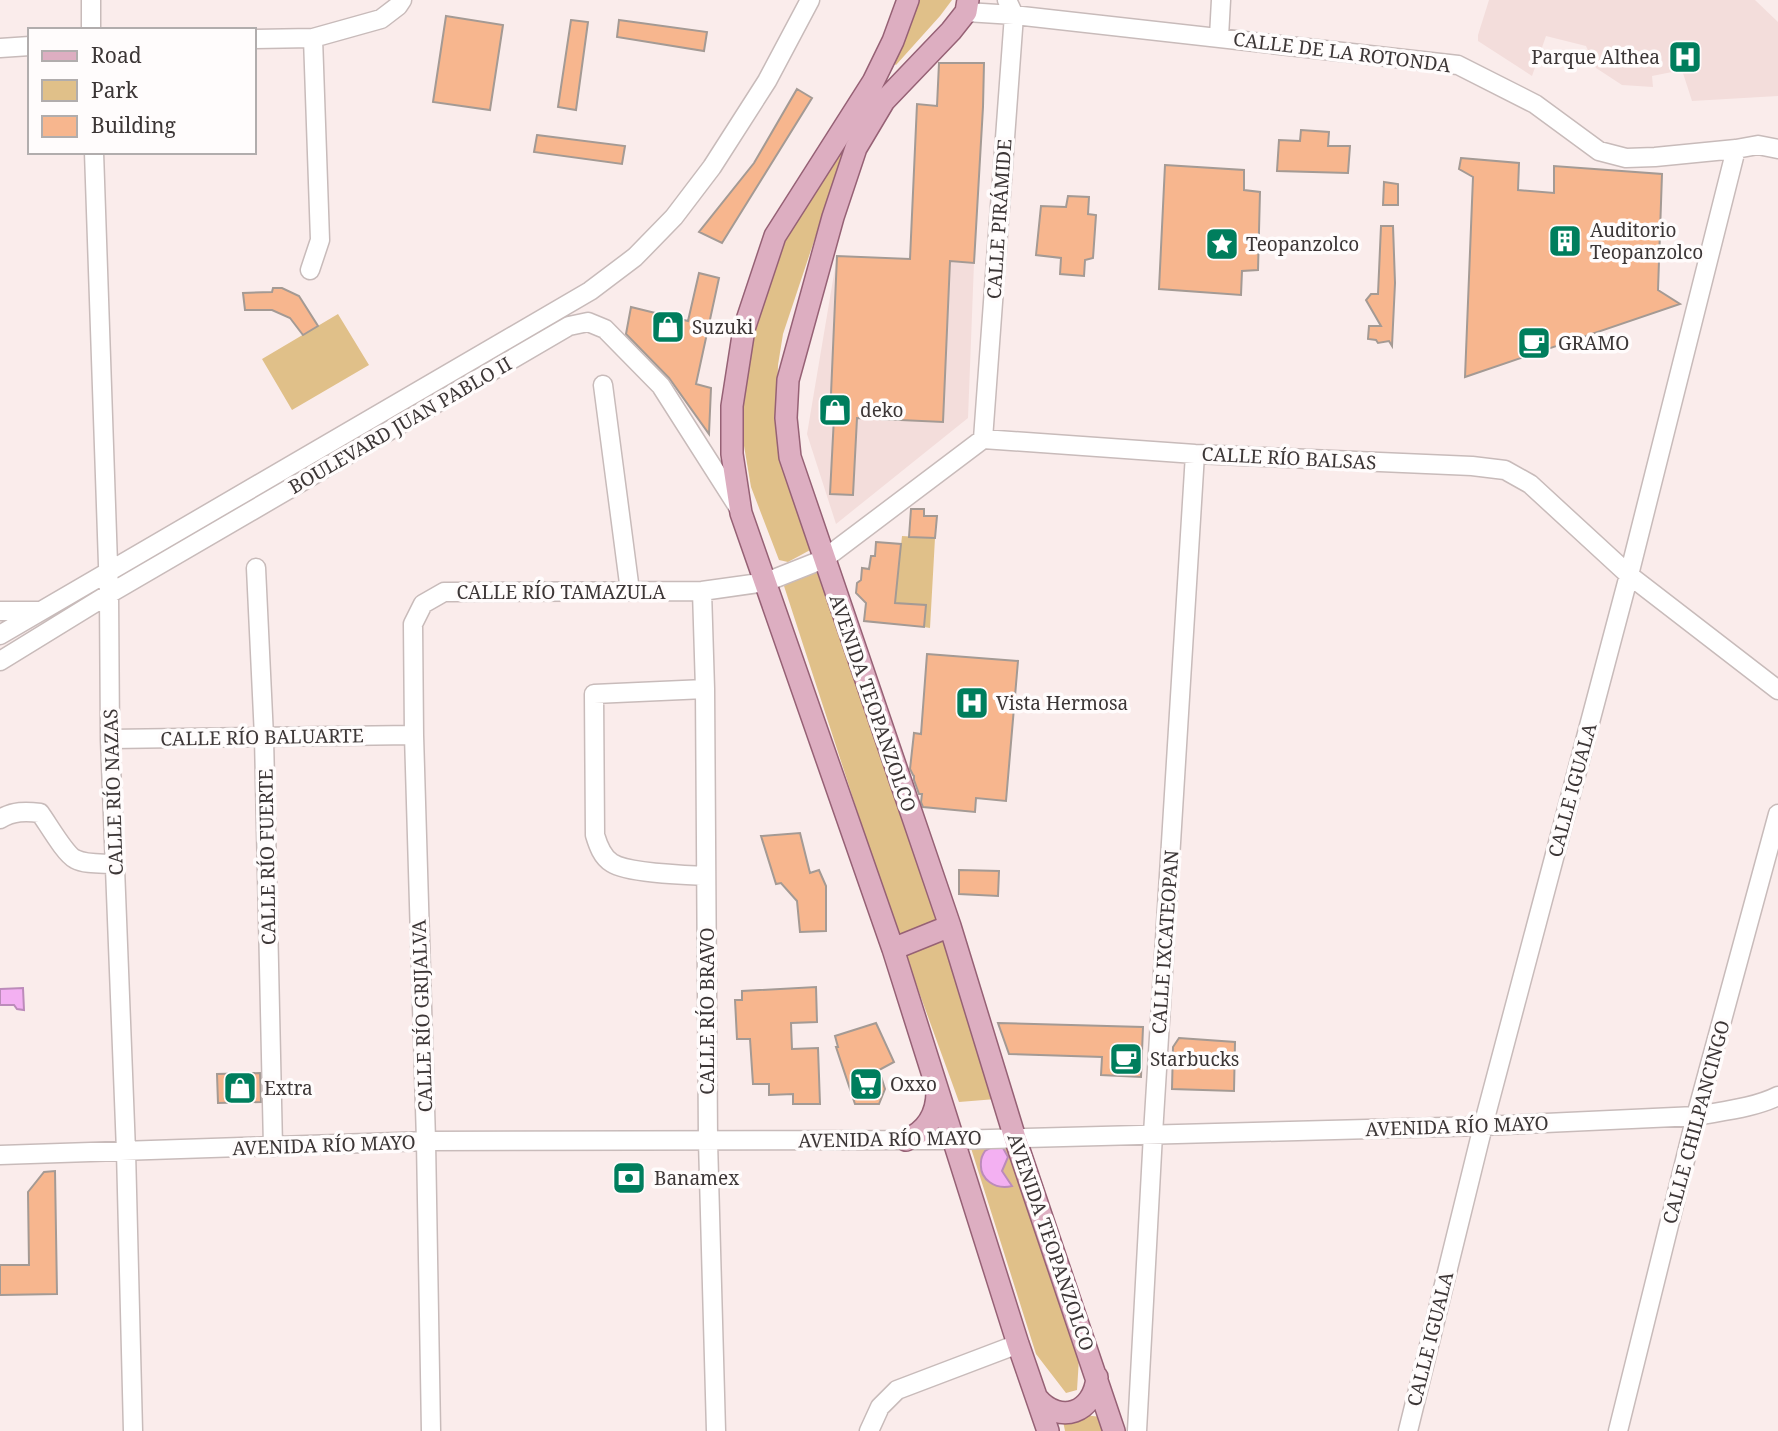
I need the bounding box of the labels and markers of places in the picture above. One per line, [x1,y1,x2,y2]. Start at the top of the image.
hospital icon: Parque Althea [1666,38,1704,76]
place label: Parque Althea [1531,44,1660,70]
place label: Auditorio Teopanzolco [1590,217,1703,265]
building icon: Auditorio Teopanzolco [1546,222,1584,260]
place icon: Teopanzolco [1203,225,1241,263]
place label: Teopanzolco [1246,231,1359,257]
shop icon: Suzuki [649,308,687,346]
place label: Suzuki [692,314,753,340]
cafe icon: GRAMO [1515,324,1553,362]
place label: GRAMO [1558,330,1629,356]
shop icon: deko [816,391,854,429]
place label: deko [860,397,904,423]
hospital icon: Vista Hermosa [953,684,991,722]
place label: Vista Hermosa [996,690,1128,716]
cafe icon: Starbucks [1107,1040,1145,1078]
place label: Starbucks [1150,1046,1239,1072]
supermarket icon: Oxxo [847,1065,885,1103]
shop icon: Extra [221,1069,259,1107]
place label: Oxxo [890,1071,937,1097]
place label: Extra [264,1075,313,1101]
bank icon: Banamex [610,1159,648,1197]
place label: Banamex [654,1165,739,1191]

